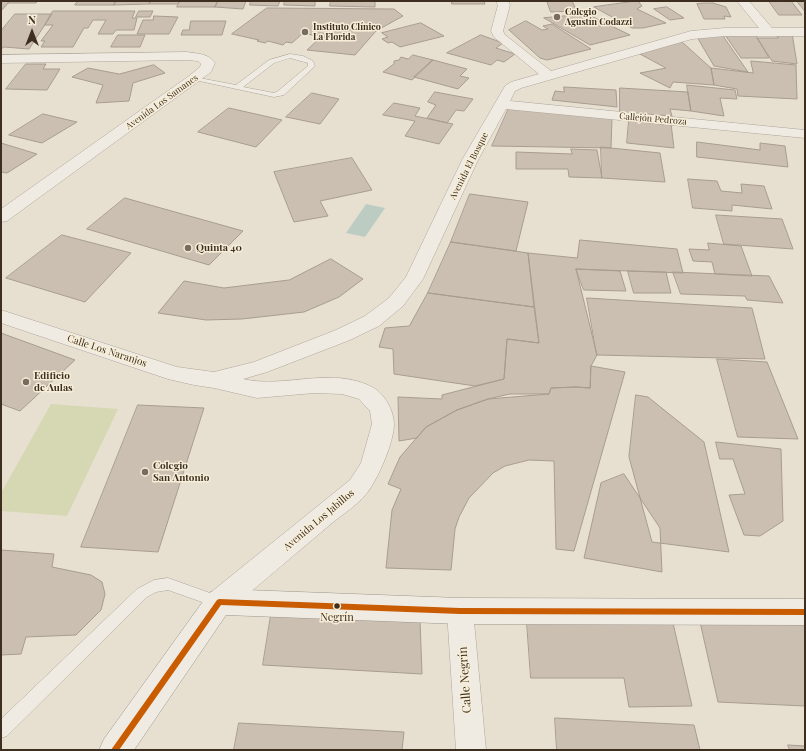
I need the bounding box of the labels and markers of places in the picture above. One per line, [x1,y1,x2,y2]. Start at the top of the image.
place label: Colegio Agustín Codazzi [565,7,632,28]
marker: Colegio Agustín Codazzi [552,12,562,22]
place label: Instituto Clínico La Florida [313,22,381,43]
marker: Instituto Clínico La Florida [300,27,310,37]
place label: Quinta 40 [196,242,242,254]
marker: Quinta 40 [183,243,193,253]
place label: Edificio de Aulas [34,370,73,394]
marker: Edificio de Aulas [21,377,31,387]
place label: Colegio San Antonio [153,460,209,484]
marker: Colegio San Antonio [140,467,150,477]
marker: Negrín [332,601,342,611]
place label: Negrín [320,611,354,625]

